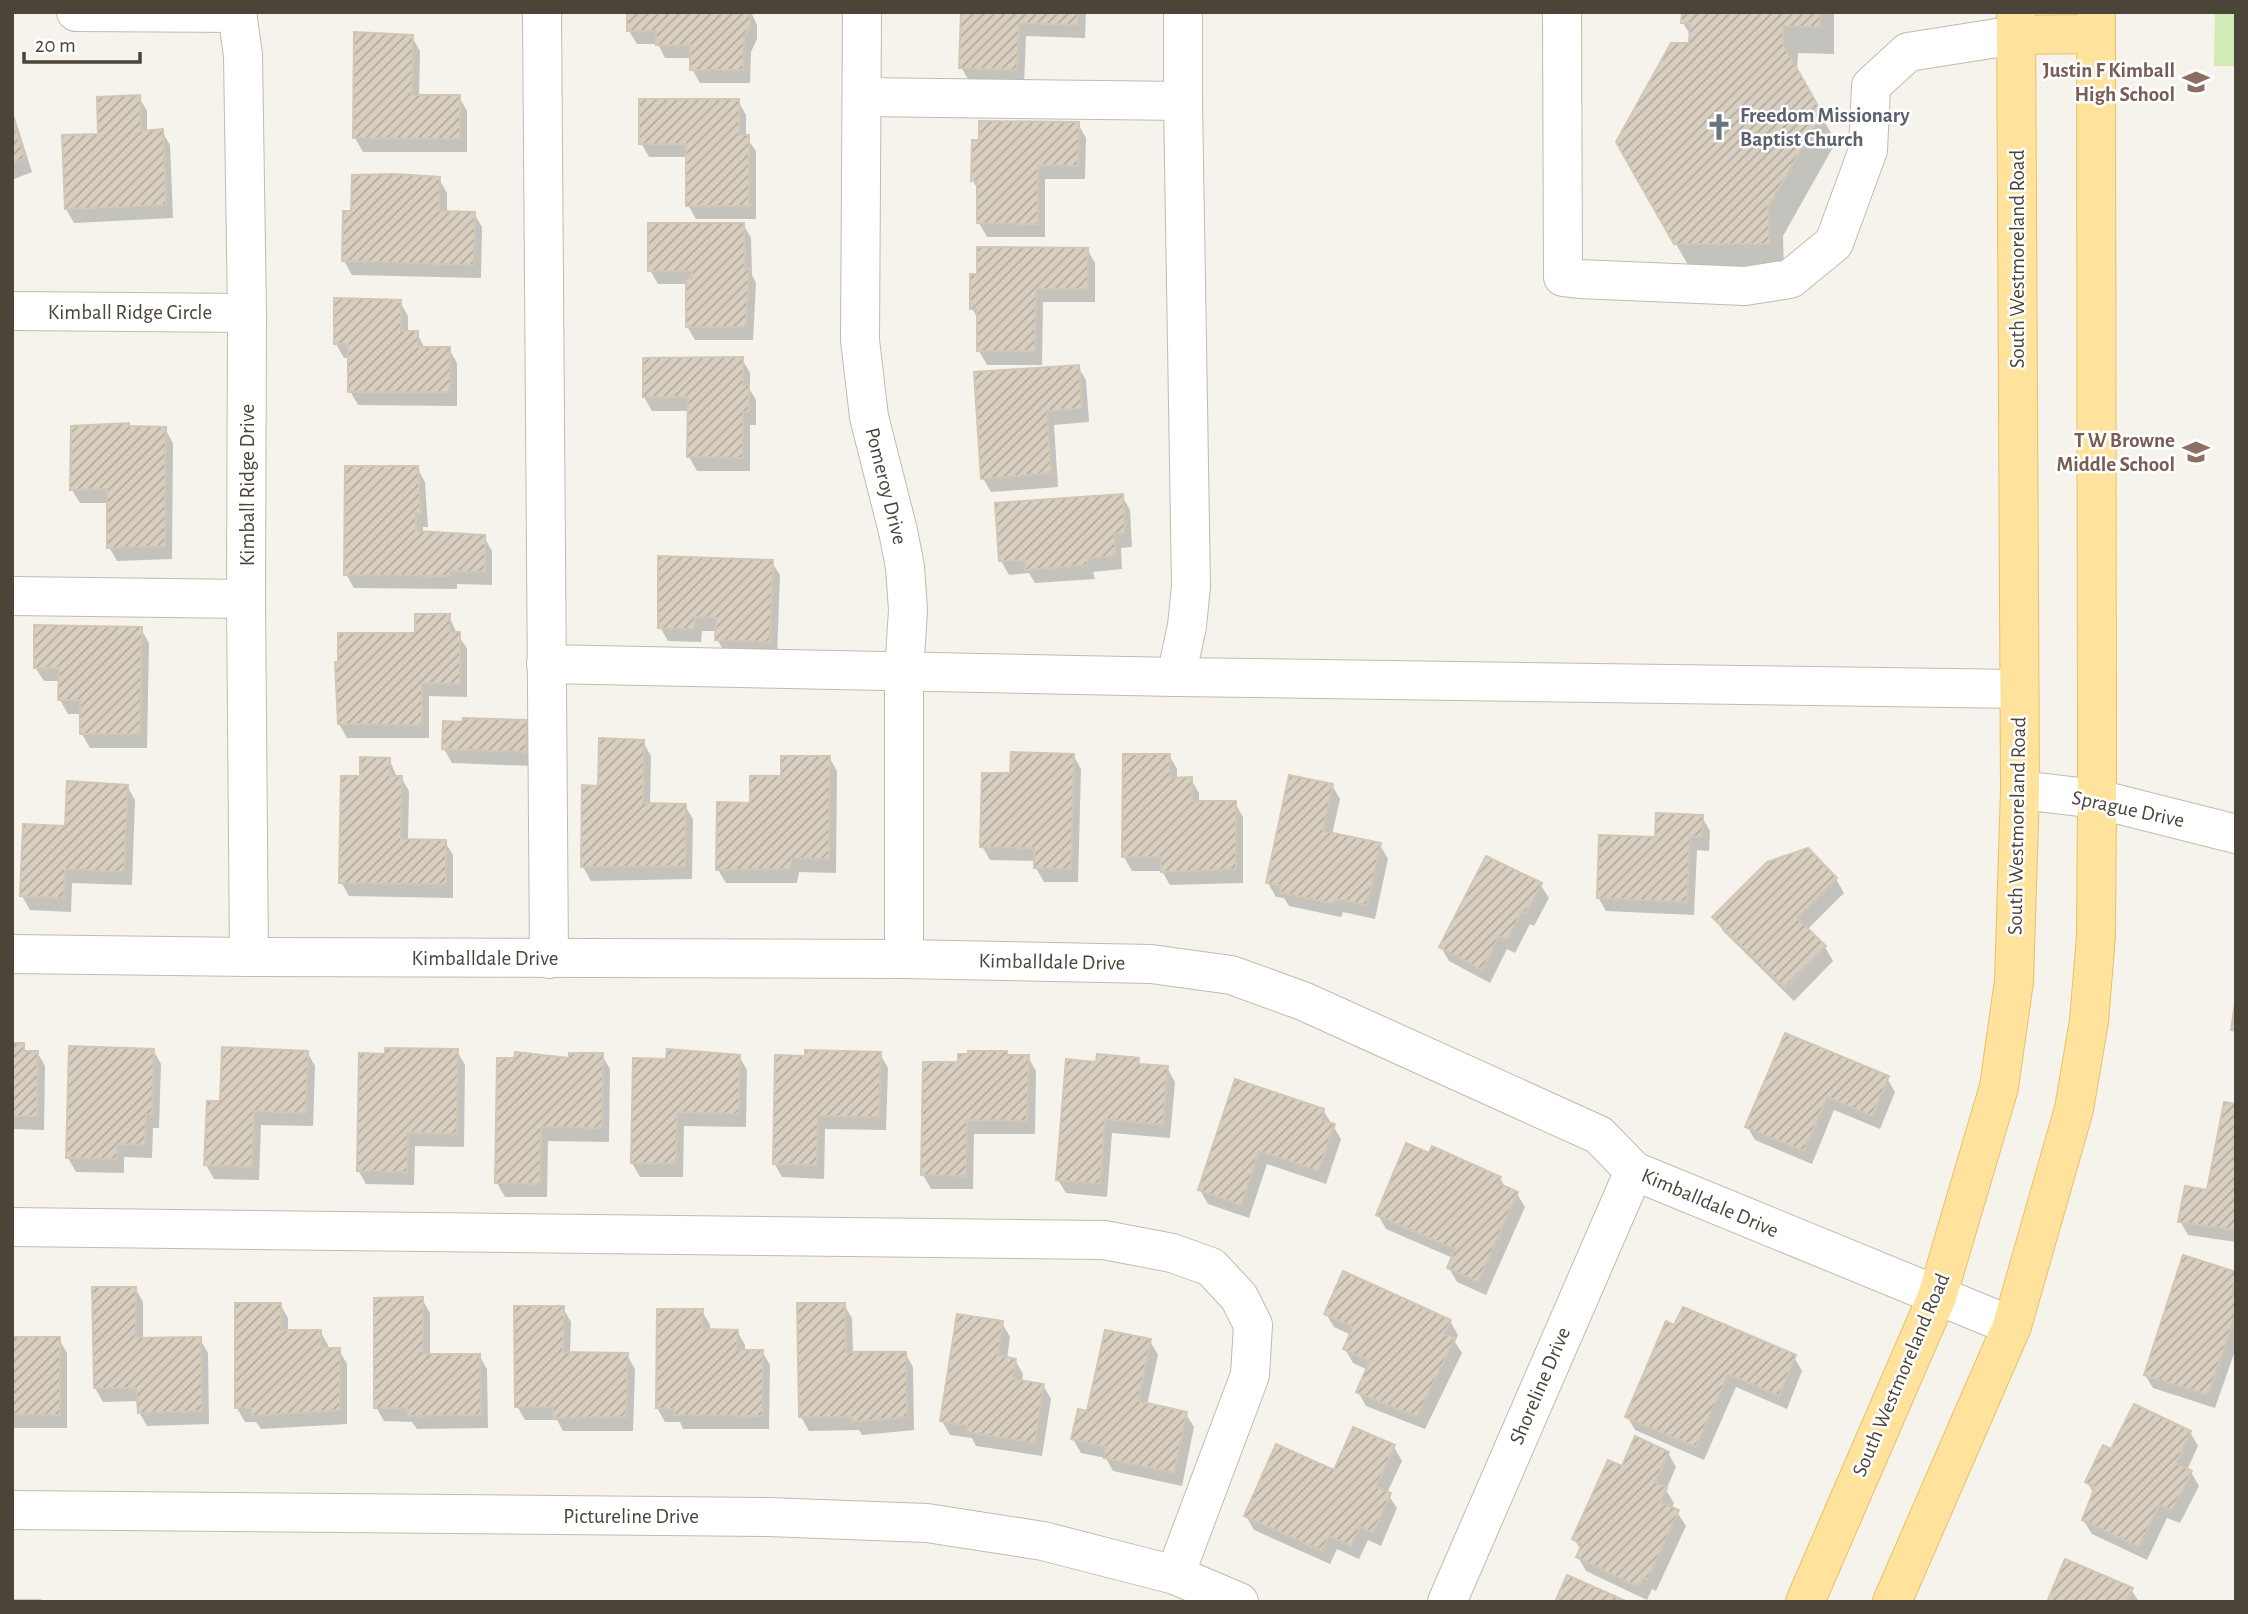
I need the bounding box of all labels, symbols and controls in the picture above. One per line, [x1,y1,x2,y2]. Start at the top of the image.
scale bar [24,21,140,65]
text: 20 m [35,35,76,56]
place label: Justin F Kimball High School [2043,60,2175,105]
school or university icon: Justin F Kimball High School [2181,67,2211,97]
place label: Freedom Missionary Baptist Church [1740,105,1910,150]
church icon: Freedom Missionary Baptist Church [1704,112,1734,142]
street label: South Westmoreland Road [2007,150,2028,368]
street label: Kimball Ridge Circle [48,302,212,323]
street label: Kimball Ridge Drive [237,404,258,566]
street label: Pomeroy Drive [861,425,911,547]
place label: T W Browne Middle School [2056,430,2175,475]
school or university icon: T W Browne Middle School [2181,437,2211,467]
street label: South Westmoreland Road [2005,716,2029,935]
street label: Sprague Drive [2070,787,2186,831]
street label: Kimballdale Drive [412,948,558,969]
street label: Kimballdale Drive [978,950,1126,974]
street label: Kimballdale Drive [1638,1165,1782,1241]
street label: South Westmoreland Road [1849,1270,1953,1480]
street label: Shoreline Drive [1506,1324,1574,1448]
street label: Pictureline Drive [563,1506,699,1527]

